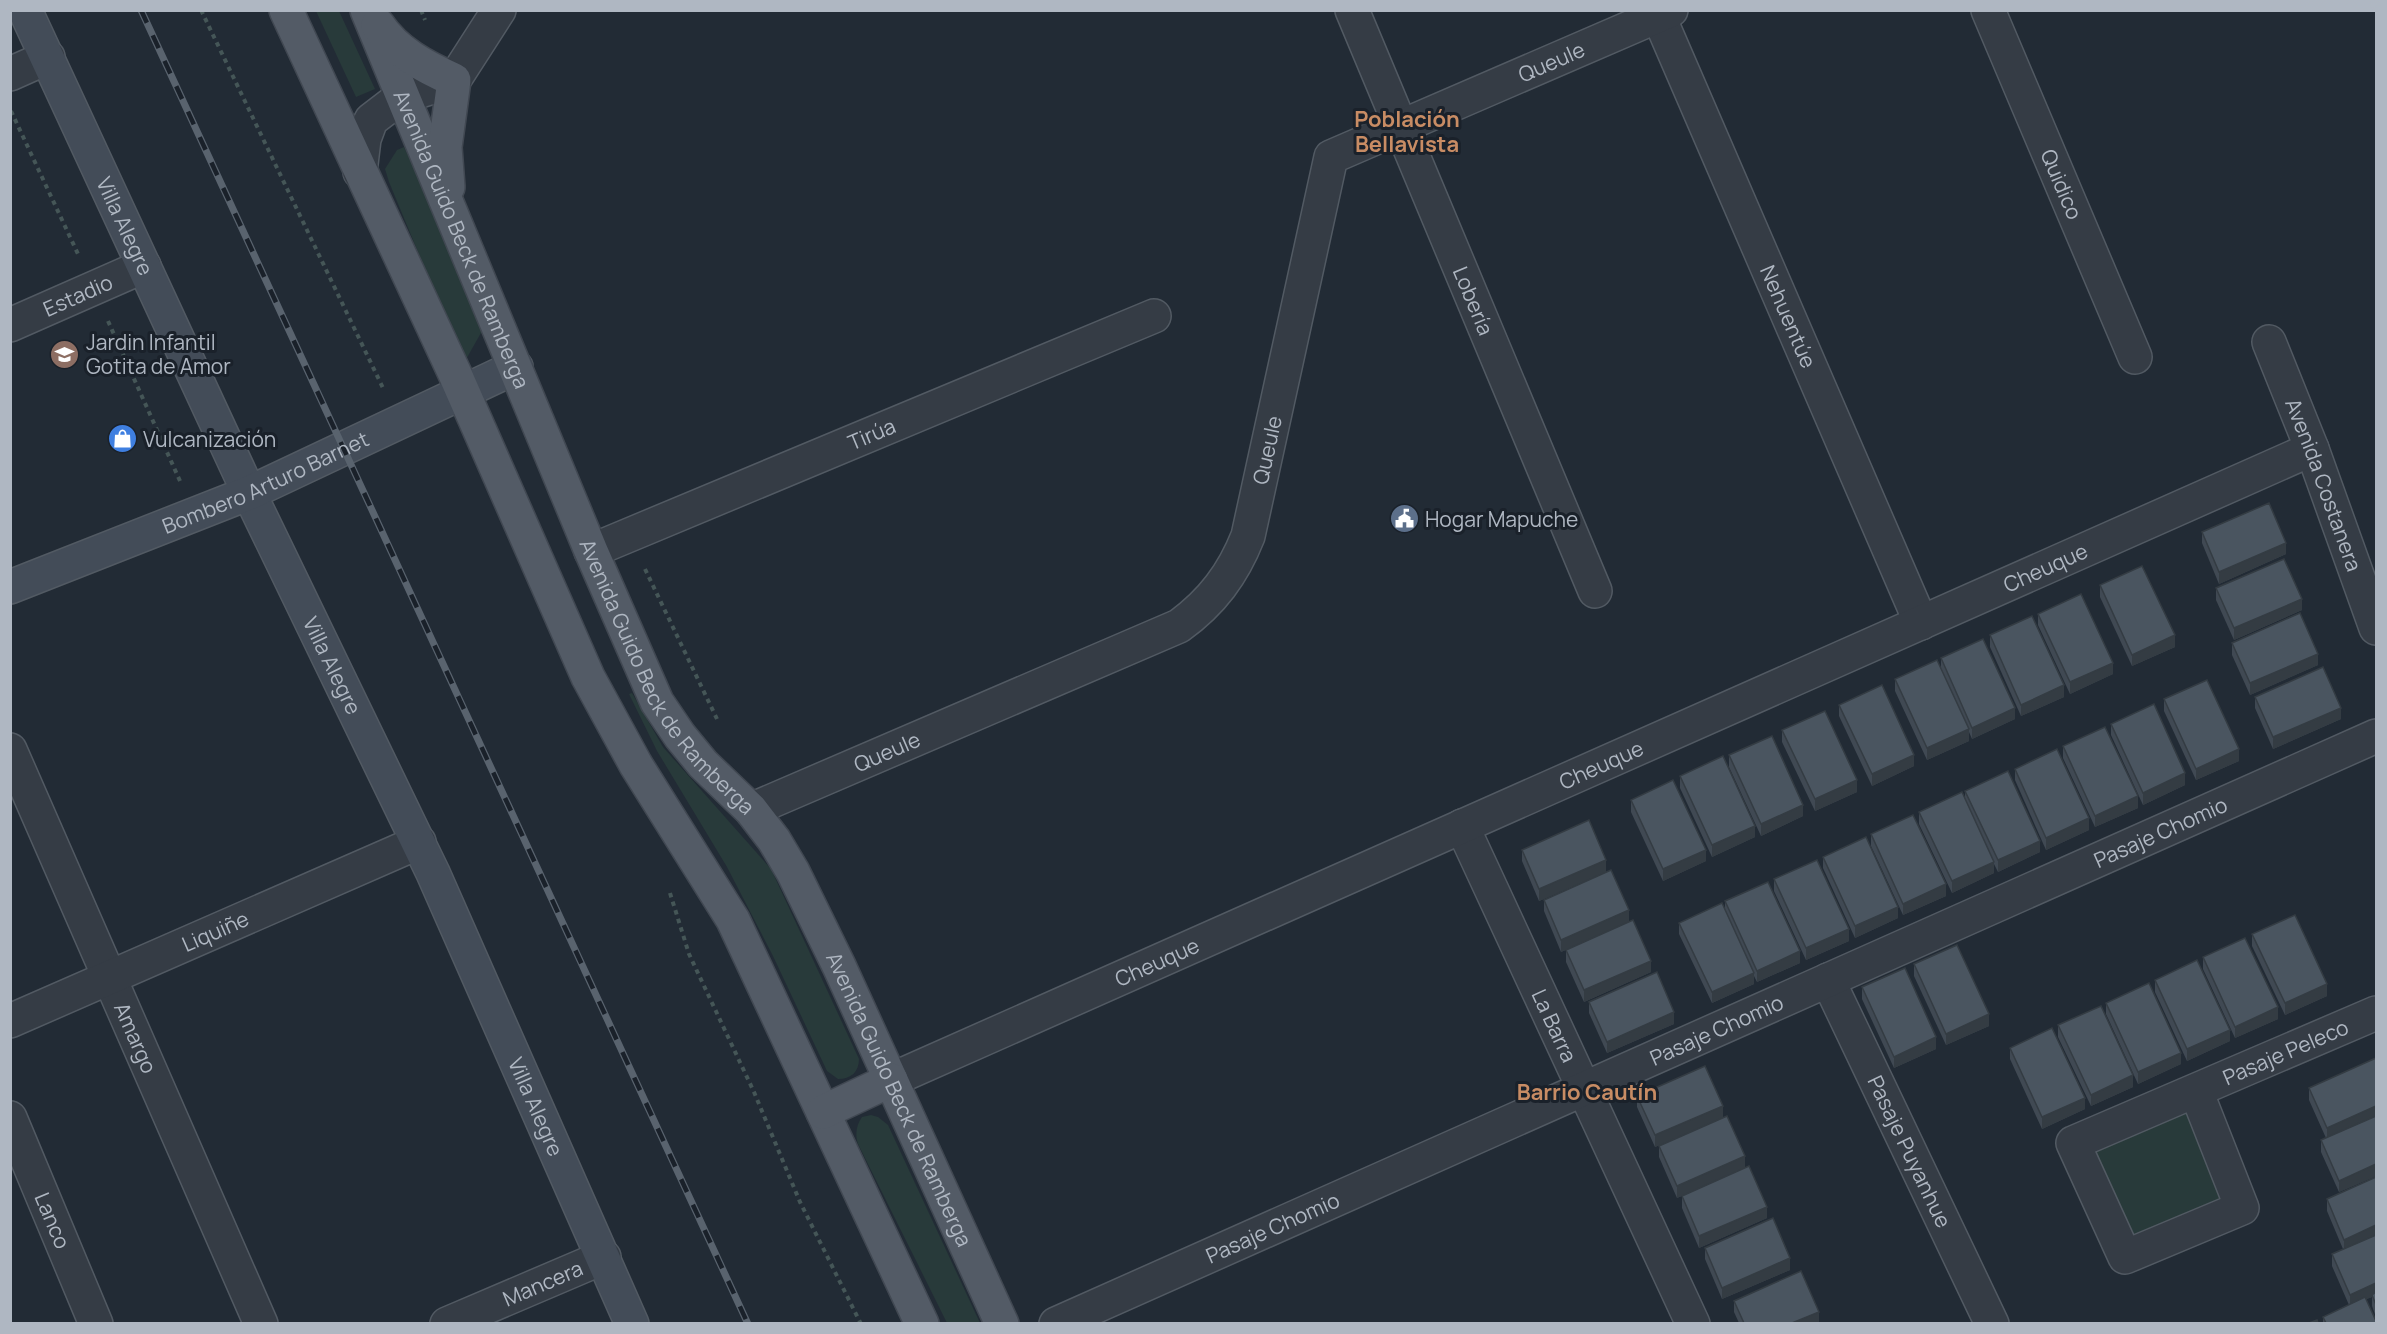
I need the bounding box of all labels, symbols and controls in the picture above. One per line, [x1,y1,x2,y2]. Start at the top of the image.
street label: Queule [1514,35,1589,88]
street label: Avenida Guido Beck de Ramberga [388,86,536,393]
district label: Población Bellavista [1354,104,1460,159]
street label: Quidico [2034,145,2089,223]
street label: Villa Alegre [90,172,160,280]
street label: Nehuentúe [1754,261,1823,372]
street label: Lobería [1447,262,1500,339]
street label: Estadio [39,268,117,323]
place label: Jardin Infantil Gotita de Amor [86,328,231,380]
school or university icon: Jardin Infantil Gotita de Amor [49,338,81,370]
street label: Avenida Costanera [2279,394,2369,575]
street label: Tirúa [843,412,900,456]
street label: Queule [1246,413,1288,487]
shop icon: Vulcanización [106,423,138,455]
place label: Vulcanización [143,425,276,453]
street label: Bombero Arturo Barnet [158,425,373,540]
public building icon: Hogar Mapuche [1388,503,1420,535]
place label: Hogar Mapuche [1425,505,1578,533]
street label: Avenida Guido Beck de Ramberga [574,535,761,820]
street label: Cheuque [1999,536,2092,598]
street label: Villa Alegre [297,612,368,719]
street label: Queule [849,725,924,778]
street label: Cheuque [1555,734,1648,796]
street label: Pasaje Chomio [2089,790,2232,874]
street label: Liquiñe [177,904,253,958]
street label: Cheuque [1110,931,1204,993]
street label: Avenida Guido Beck de Ramberga [820,947,979,1251]
street label: La Barra [1526,985,1584,1067]
street label: Pasaje Chomio [1645,988,1788,1072]
street label: Amargo [108,998,164,1078]
street label: Pasaje Peleco [2218,1013,2353,1091]
street label: Villa Alegre [502,1053,570,1161]
street label: Pasaje Puyanhue [1862,1071,1958,1232]
district label: Barrio Cautín [1517,1077,1657,1107]
street label: Pasaje Chomio [1201,1186,1344,1270]
street label: Lanco [29,1188,77,1253]
street label: Mancera [498,1254,587,1313]

